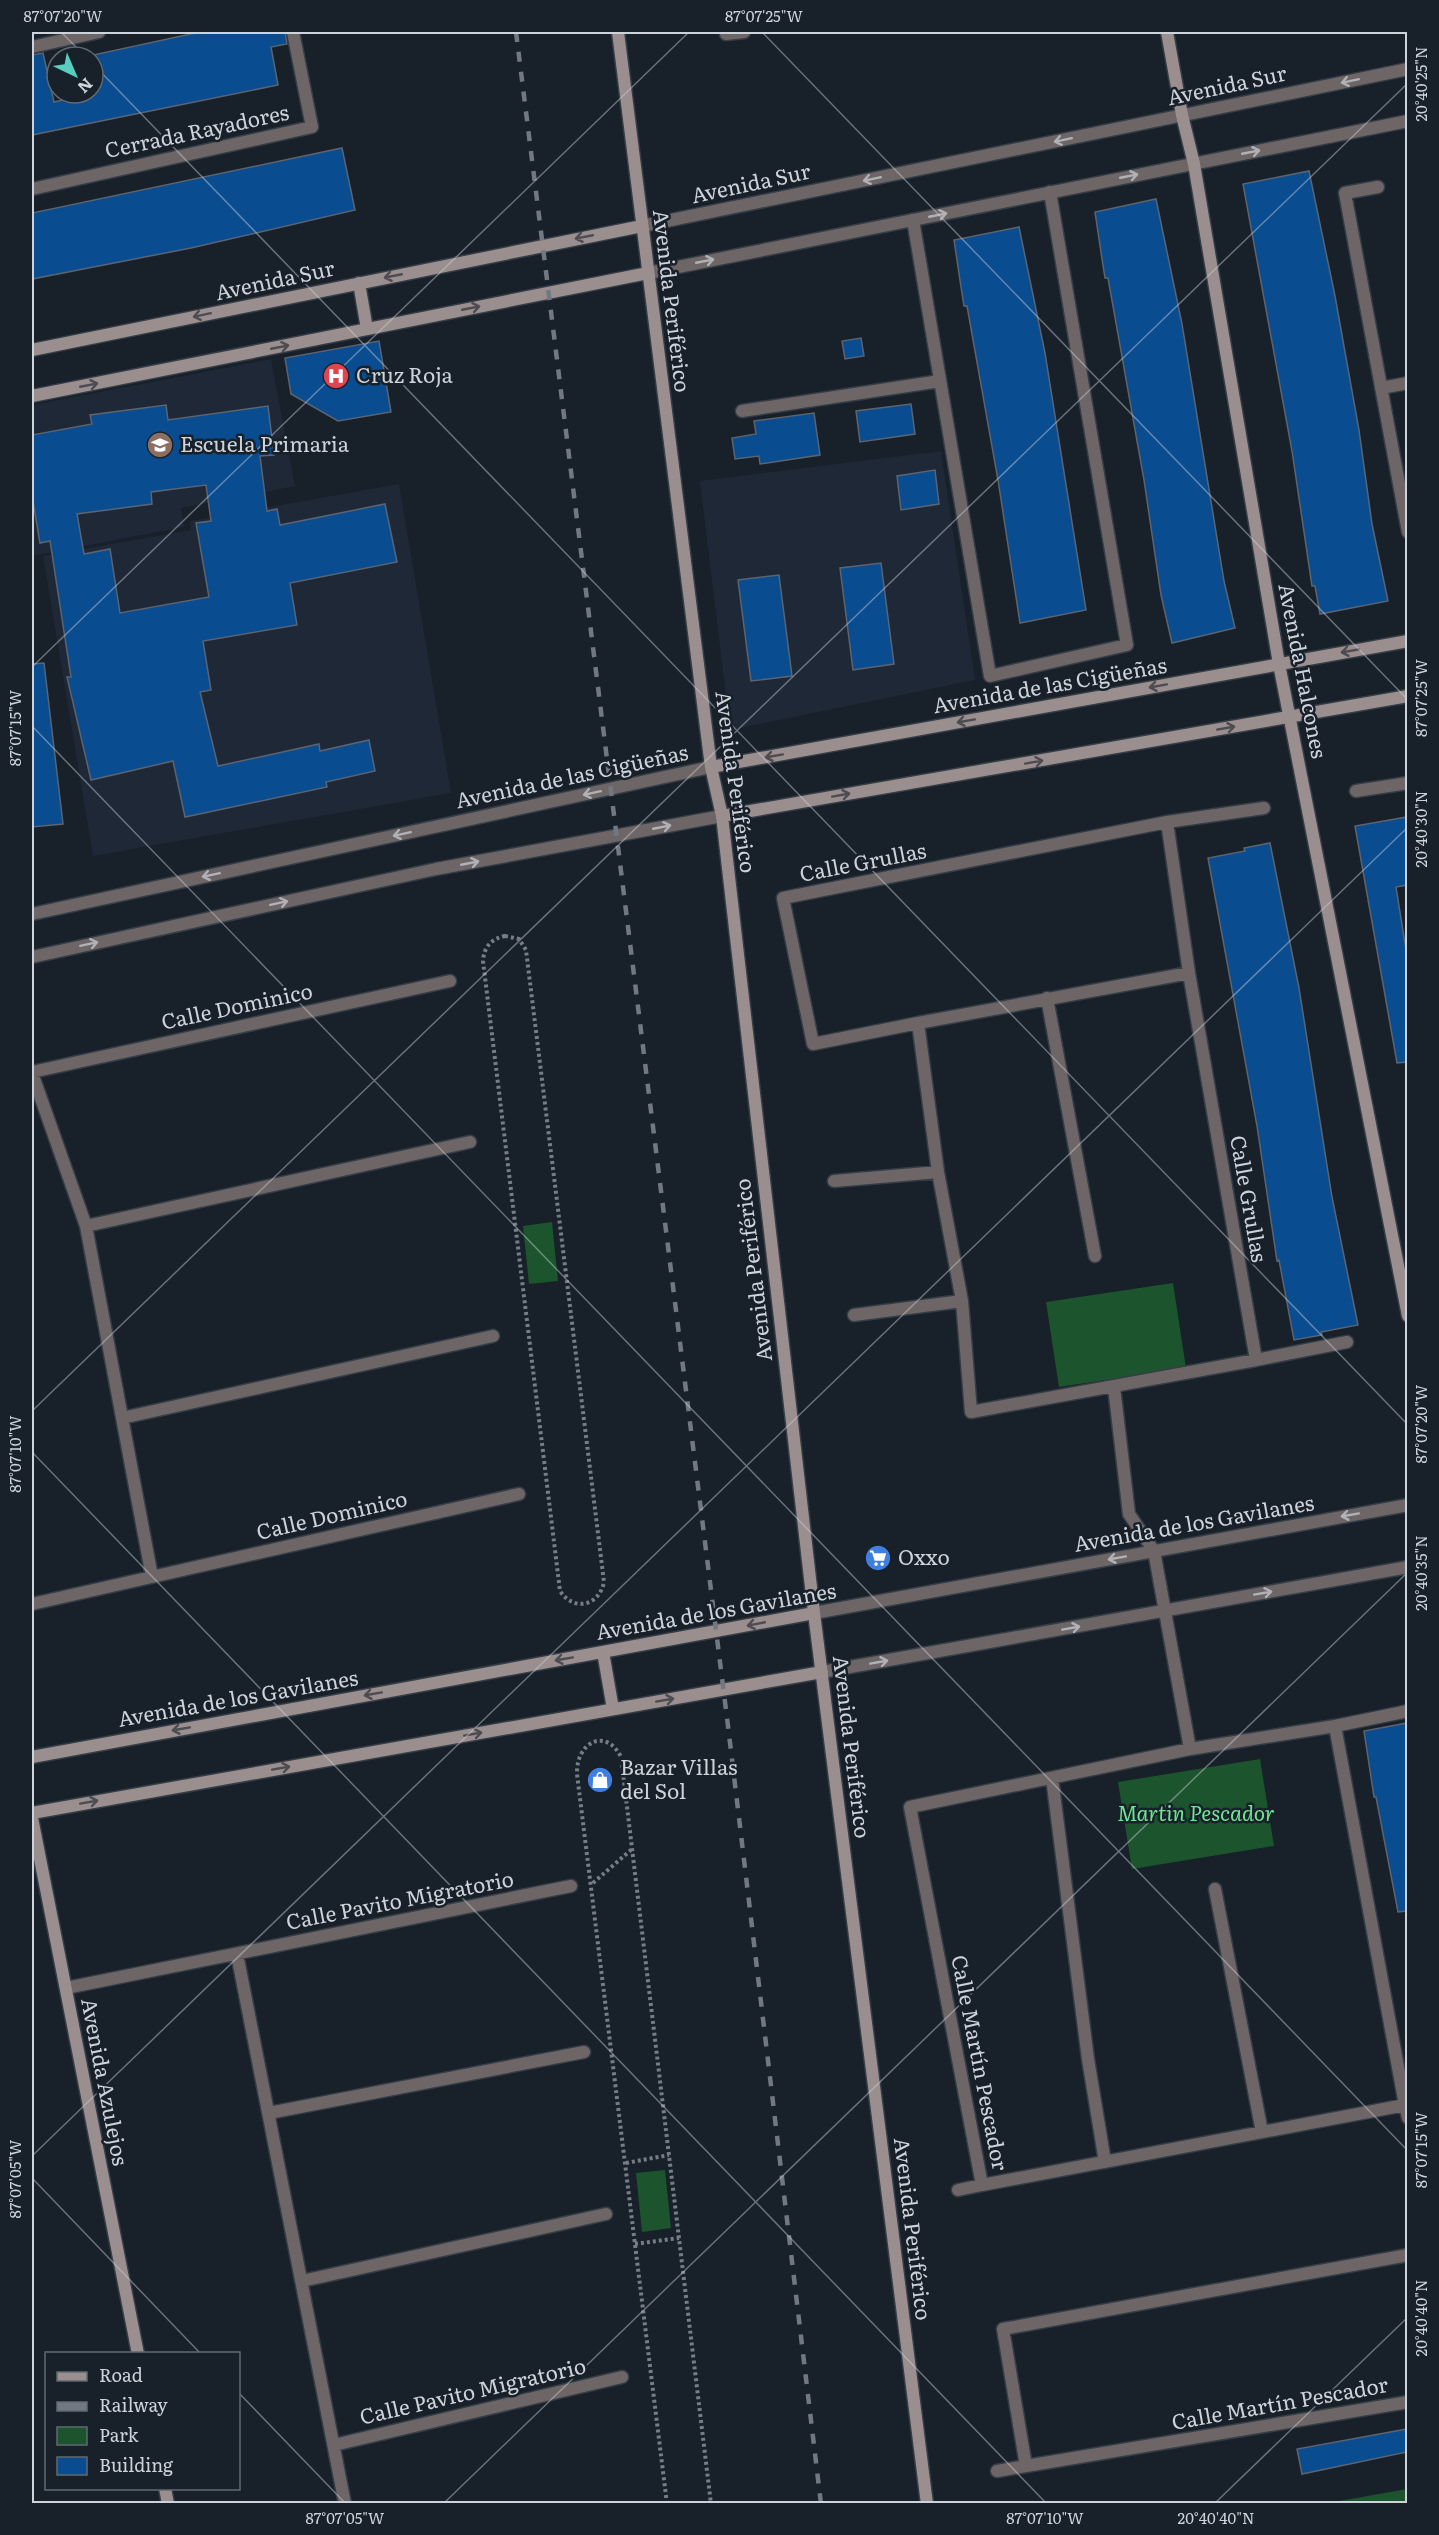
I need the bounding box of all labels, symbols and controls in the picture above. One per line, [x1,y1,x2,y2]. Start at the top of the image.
text: 87°07'20"W [24,4,103,27]
text: 87°07'25"W [725,4,804,27]
north arrow [45,45,105,105]
text: 20°40'25"N [1409,46,1432,122]
street label: Avenida Sur [1164,56,1289,111]
text: N [73,73,99,100]
one-way arrow [1341,76,1360,87]
street label: Cerrada Rayadores [102,95,291,164]
one-way arrow [1054,135,1073,146]
one-way arrow [1241,146,1260,157]
street label: Avenida Sur [688,154,813,209]
one-way arrow [1119,170,1138,182]
one-way arrow [863,174,882,185]
street label: Avenida Periférico [647,208,700,394]
one-way arrow [927,209,947,220]
one-way arrow [575,232,594,244]
street label: Avenida Sur [212,251,337,306]
one-way arrow [695,255,714,267]
one-way arrow [384,271,403,282]
one-way arrow [461,302,481,313]
one-way arrow [193,310,212,321]
one-way arrow [270,340,289,352]
place label: Cruz Roja [356,358,453,389]
hospital icon: Cruz Roja [321,361,351,391]
one-way arrow [79,379,98,390]
place label: Escuela Primaria [180,427,350,458]
school or university icon: Escuela Primaria [145,430,175,460]
street label: Avenida Halcones [1272,580,1337,761]
one-way arrow [1341,646,1360,657]
street label: Avenida de las Cigüeñas [930,648,1169,719]
text: 87°07'25"W [1409,658,1432,737]
one-way arrow [1149,681,1168,692]
street label: Avenida Periférico [709,688,766,875]
text: 87°07'15"W [3,689,26,766]
one-way arrow [957,716,976,727]
one-way arrow [1215,723,1235,734]
street label: Avenida de las Cigüeñas [452,735,691,814]
one-way arrow [765,751,785,762]
one-way arrow [1023,756,1043,767]
one-way arrow [583,788,603,799]
one-way arrow [831,789,851,800]
text: 20°40'30"N [1409,791,1432,867]
one-way arrow [651,821,671,832]
one-way arrow [393,829,412,840]
street label: Calle Grullas [797,833,929,888]
one-way arrow [460,857,479,868]
one-way arrow [202,870,221,881]
one-way arrow [269,897,289,908]
one-way arrow [78,938,98,949]
street label: Calle Dominico [158,973,315,1036]
street label: Calle Grullas [1224,1133,1277,1265]
street label: Avenida Periférico [725,1177,778,1363]
text: 87°07'20"W [1409,1384,1432,1463]
text: 87°07'10"W [3,1415,26,1493]
street label: Calle Dominico [253,1481,410,1546]
street label: Avenida de los Gavilanes [1071,1485,1316,1558]
one-way arrow [1341,1510,1360,1521]
text: 20°40'35"N [1409,1535,1432,1611]
place label: Oxxo [898,1540,950,1571]
supermarket icon: Oxxo [863,1543,893,1573]
one-way arrow [1108,1553,1127,1564]
street label: Avenida de los Gavilanes [593,1573,838,1646]
one-way arrow [1253,1587,1273,1598]
one-way arrow [747,1619,766,1630]
one-way arrow [1061,1622,1081,1633]
one-way arrow [555,1654,575,1665]
street label: Avenida Periférico [827,1654,880,1840]
one-way arrow [869,1656,889,1667]
street label: Avenida de los Gavilanes [115,1660,360,1733]
one-way arrow [363,1689,383,1700]
one-way arrow [655,1694,674,1705]
one-way arrow [171,1724,191,1735]
one-way arrow [463,1728,482,1739]
place label: Bazar Villas del Sol [620,1750,738,1805]
one-way arrow [271,1762,290,1773]
shop icon: Bazar Villas del Sol [585,1765,615,1795]
park label: Martin Pescador [1117,1796,1275,1827]
one-way arrow [79,1797,98,1808]
street label: Calle Pavito Migratorio [283,1861,516,1936]
street label: Calle Martín Pescador [945,1952,1018,2173]
street label: Avenida Azulejos [75,1995,138,2168]
text: 87°07'15"W [1409,2111,1432,2188]
street label: Avenida Periférico [888,2136,941,2322]
text: 87°07'05"W [3,2139,26,2218]
text: 20°40'40"N [1409,2280,1432,2356]
street label: Calle Pavito Migratorio [356,2348,589,2431]
legend [45,2352,240,2490]
text: Road [99,2361,143,2388]
street label: Calle Martín Pescador [1169,2367,1390,2436]
text: Railway [99,2391,168,2418]
text: Park [99,2421,140,2448]
text: Building [99,2451,174,2478]
text: 87°07'05"W [306,2506,385,2529]
text: 87°07'10"W [1006,2506,1084,2529]
text: 20°40'40"N [1178,2506,1254,2529]

